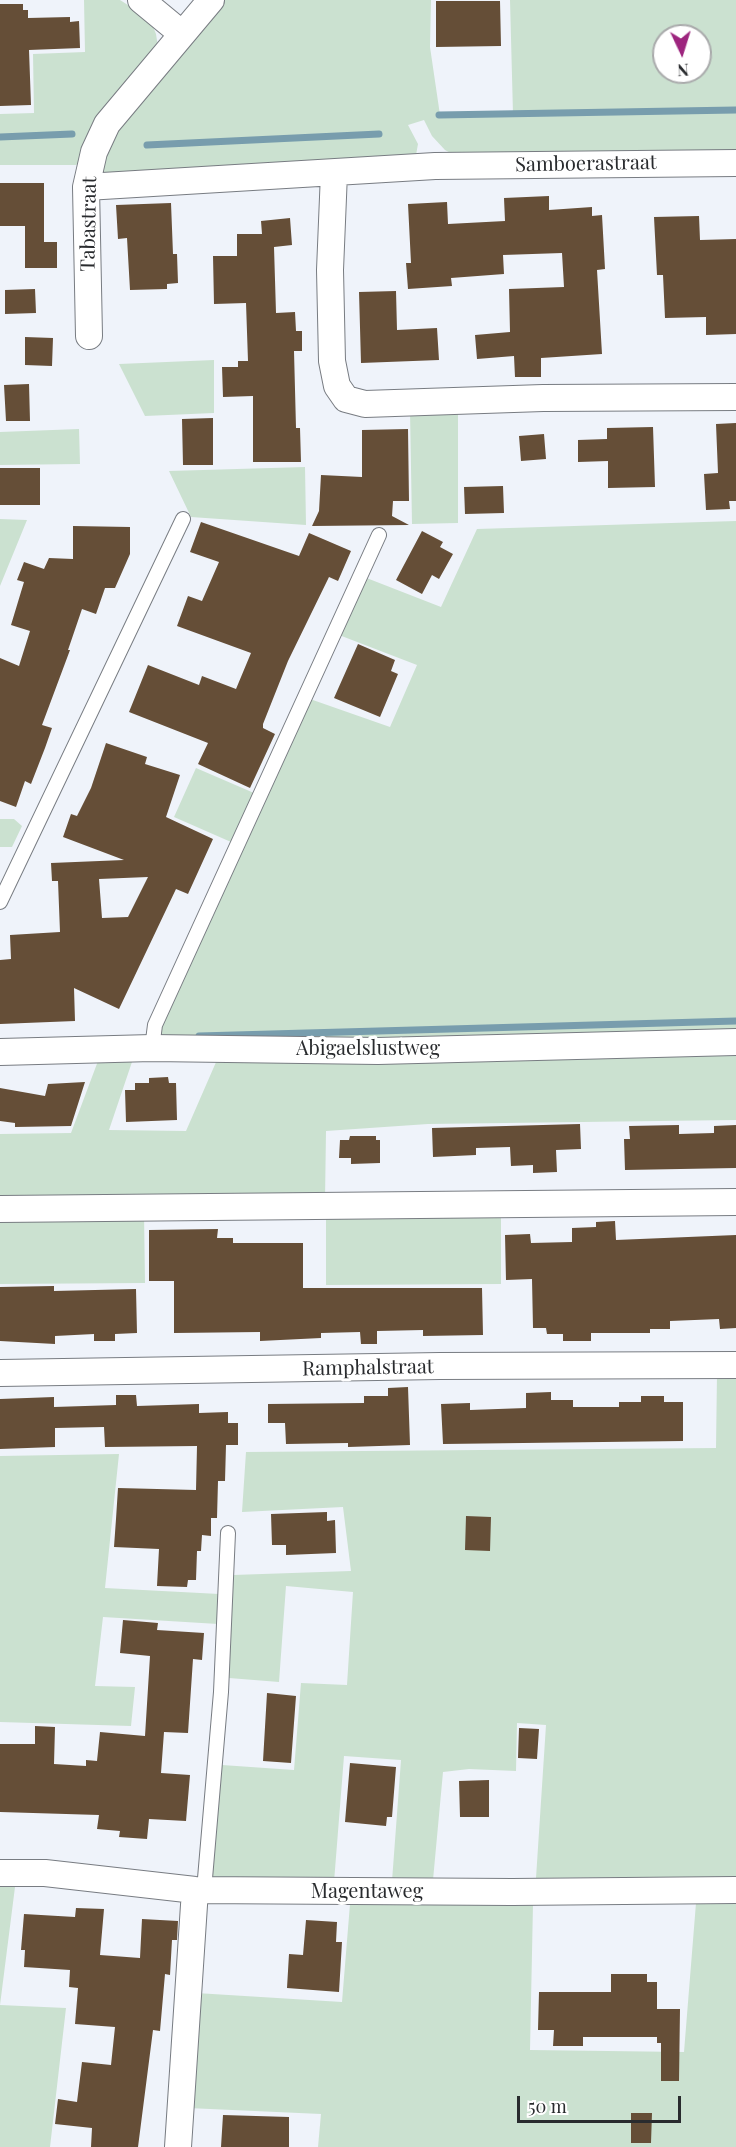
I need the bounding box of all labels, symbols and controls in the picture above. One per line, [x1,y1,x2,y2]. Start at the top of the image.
north arrow [652,24,712,84]
text: N [677,60,690,81]
street label: Samboerastraat [515,151,657,177]
street label: Tabastraat [76,176,102,272]
street label: Abigaelslustweg [296,1037,440,1061]
street label: Ramphalstraat [302,1355,434,1381]
street label: Magentaweg [311,1880,423,1904]
scale bar [520,2084,684,2122]
text: 50 m [528,2094,567,2118]

